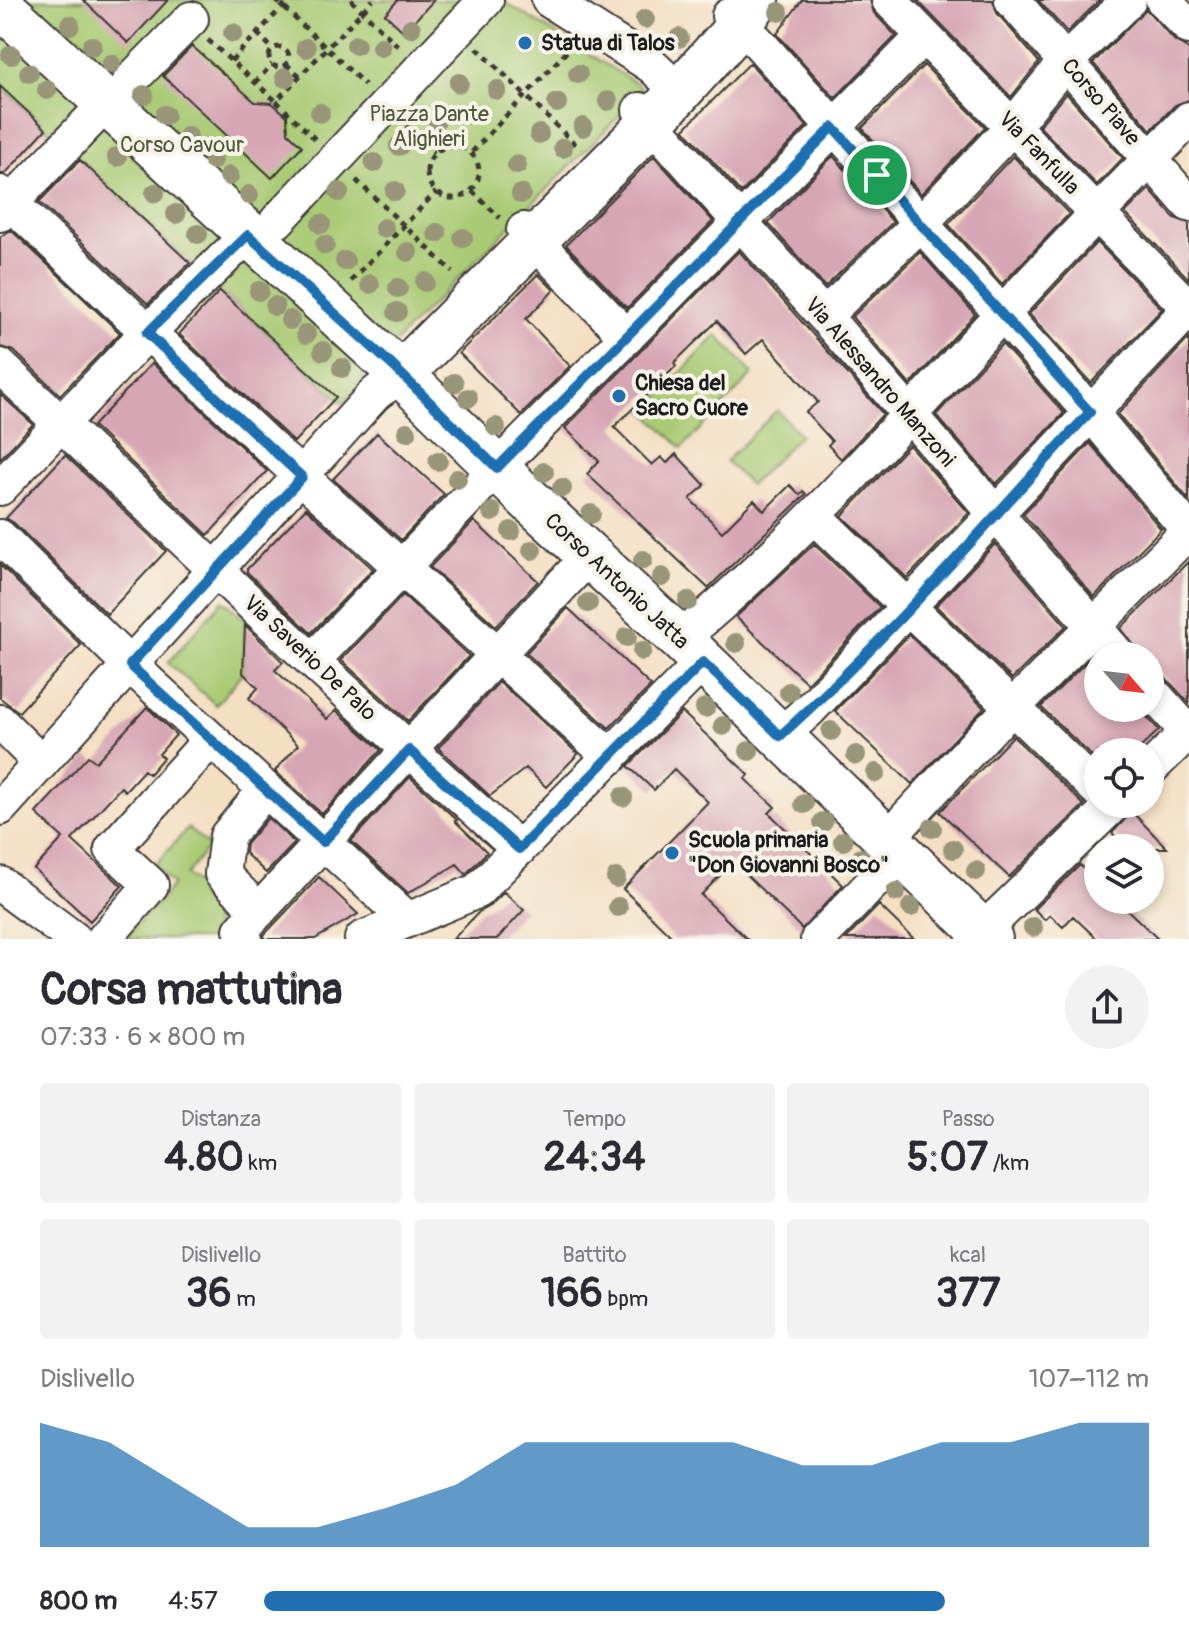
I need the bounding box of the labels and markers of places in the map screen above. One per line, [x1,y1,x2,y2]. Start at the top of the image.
place label: Statua di Talos [541,29,675,57]
marker: Statua di Talos [516,34,534,52]
pin [843,141,911,209]
place label: Chiesa del Sacro Cuore [635,369,749,422]
marker: Chiesa del Sacro Cuore [610,387,628,405]
place label: Scuola primaria "Don Giovanni Bosco" [688,826,889,879]
marker: Scuola primaria "Don Giovanni Bosco" [663,844,681,862]

